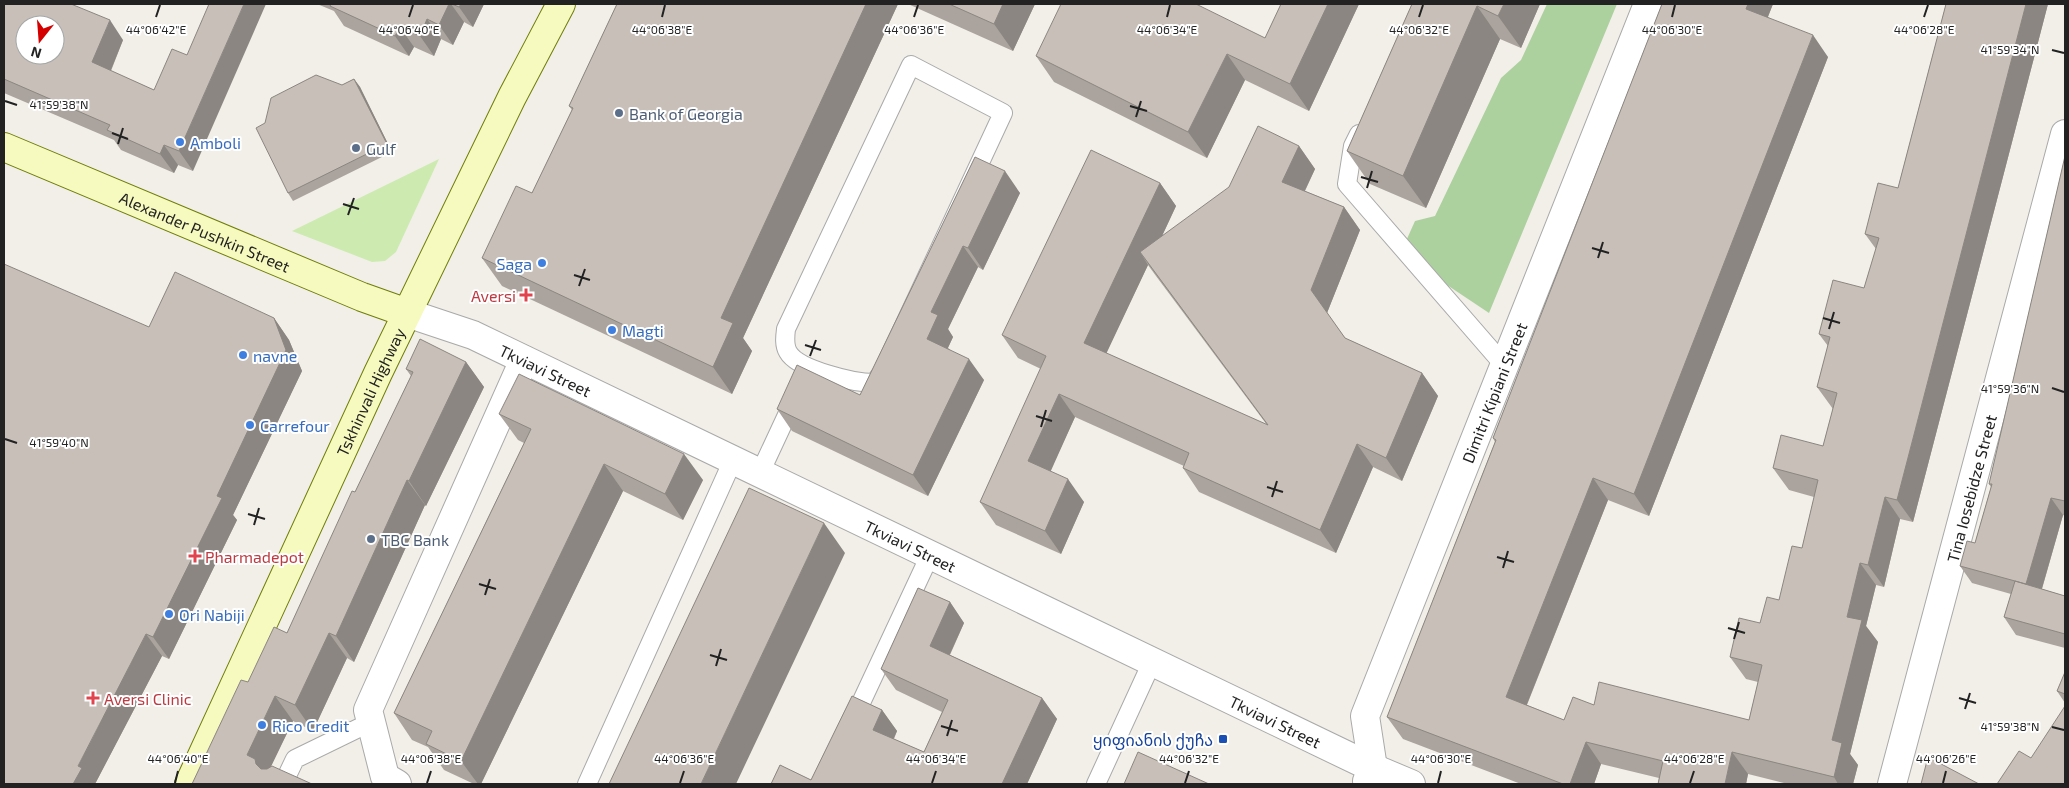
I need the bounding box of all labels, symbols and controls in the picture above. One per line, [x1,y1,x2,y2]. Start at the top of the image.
north arrow [15,15,65,65]
text: 44°06'42"E [126,22,187,36]
text: 44°06'40"E [378,22,440,36]
text: 44°06'38"E [632,22,693,36]
text: 44°06'36"E [884,22,944,36]
text: 44°06'34"E [1137,22,1198,36]
text: 44°06'32"E [1389,22,1449,36]
text: 44°06'30"E [1642,22,1703,36]
text: 44°06'28"E [1894,22,1955,36]
text: 41°59'34"N [1980,42,2040,56]
text: N [29,43,43,63]
text: 41°59'38"N [30,97,88,111]
place label: Bank of Georgia [629,104,743,123]
marker: Bank of Georgia [613,107,625,119]
place label: Amboli [190,133,241,152]
marker: Amboli [174,136,186,148]
place label: Gulf [366,139,397,158]
marker: Gulf [350,142,362,154]
street label: Alexander Pushkin Street [117,187,293,275]
place label: Saga [497,254,532,273]
marker: Saga [536,257,548,269]
place label: Aversi [471,286,516,305]
marker: Aversi [520,289,532,301]
street label: Dimitri Kipiani Street [1457,320,1530,466]
place label: Magti [622,321,664,340]
street label: Tskhinvali Highway [332,324,408,459]
marker: Magti [606,324,618,336]
street label: Tkviavi Street [497,340,594,400]
place label: navne [253,346,297,365]
marker: navne [237,349,249,361]
text: 41°59'36"N [1981,381,2039,395]
street label: Tina Iosebidze Street [1942,412,1999,564]
place label: Carrefour [260,416,330,435]
marker: Carrefour [244,419,256,431]
text: 41°59'40"N [29,435,89,449]
street label: Tkviavi Street [862,515,959,576]
place label: TBC Bank [381,530,449,549]
marker: TBC Bank [365,533,377,545]
place label: Pharmadepot [205,547,304,566]
marker: Pharmadepot [189,550,201,562]
place label: Ori Nabiji [179,605,245,625]
marker: Ori Nabiji [163,608,175,620]
place label: Aversi Clinic [104,689,192,708]
marker: Aversi Clinic [86,691,100,705]
street label: Tkviavi Street [1227,691,1324,751]
place label: Rico Credit [272,716,349,735]
marker: Rico Credit [256,719,268,731]
text: 41°59'38"N [1981,719,2039,733]
place label: ყიფიანის ქუჩა [1093,730,1213,750]
marker: ყიფიანის ქუჩა [1217,733,1229,745]
text: 44°06'40"E [147,751,209,765]
text: 44°06'38"E [401,751,462,765]
text: 44°06'36"E [654,751,714,765]
text: 44°06'34"E [906,751,967,765]
text: 44°06'32"E [1159,751,1219,765]
text: 44°06'30"E [1411,751,1472,765]
text: 44°06'28"E [1664,751,1725,765]
text: 44°06'26"E [1916,751,1976,765]

